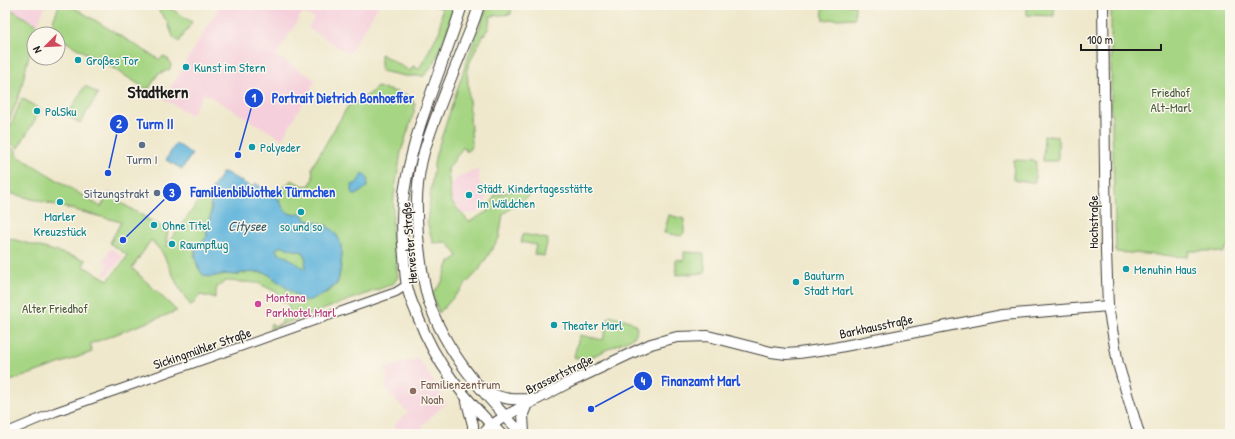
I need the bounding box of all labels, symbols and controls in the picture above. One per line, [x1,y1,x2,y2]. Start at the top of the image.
north arrow [26,26,66,66]
scale bar [1081,26,1161,52]
text: 100 m [1087,31,1113,48]
text: N [29,44,44,56]
place label: Großes Tor [86,51,139,69]
marker: Großes Tor [73,55,83,65]
place label: Kunst im Stern [194,58,266,76]
marker: Kunst im Stern [181,62,191,72]
district label: Stadtkern [128,80,189,103]
park label: Friedhof Alt-Marl [1151,83,1192,116]
callout: Portrait Dietrich Bonhoeffer [244,85,422,111]
text: Portrait Dietrich Bonhoeffer [272,88,415,107]
text: 1 [252,89,257,106]
place label: PolSku [45,102,77,120]
marker: PolSku [32,106,42,116]
callout: Turm II [109,111,182,137]
text: Turm II [136,114,173,133]
text: 2 [116,115,122,132]
place label: Polyeder [260,138,301,156]
marker: Turm I [137,140,147,150]
marker: Polyeder [247,142,257,152]
place label: Turm I [126,150,158,168]
callout: Familienbibliothek Türmchen [162,179,343,205]
place label: Städt. Kindertagesstätte Im Wäldchen [477,179,593,212]
text: Familienbibliothek Türmchen [190,182,335,201]
place label: Sitzungstrakt [84,184,150,202]
text: 3 [169,184,175,201]
marker: Sitzungstrakt [152,188,162,198]
marker: Städt. Kindertagesstätte Im Wäldchen [464,190,474,200]
street label: Hochstraße [1084,195,1102,249]
marker: Marler Kreuzstück [55,197,65,207]
street label: Hervester Straße [396,201,422,285]
place label: Marler Kreuzstück [34,207,87,240]
marker: so und so [296,207,306,217]
place label: Ohne Titel [162,216,211,234]
water label: Citysee [228,216,267,236]
place label: so und so [280,217,322,235]
marker: Ohne Titel [149,220,159,230]
place label: Raumpflug [180,235,228,253]
marker: Raumpflug [167,239,177,249]
place label: Menuhin Haus [1134,260,1197,278]
marker: Menuhin Haus [1121,264,1131,274]
place label: Bauturm Stadt Marl [804,266,854,299]
marker: Bauturm Stadt Marl [791,277,801,287]
place label: Montana Parkhotel Marl [266,288,336,321]
park label: Alter Friedhof [22,299,88,317]
marker: Montana Parkhotel Marl [253,299,263,309]
street label: Barkhausstraße [838,309,914,343]
place label: Theater Marl [562,316,623,334]
marker: Theater Marl [549,320,559,330]
street label: Sickingmühler Straße [151,323,253,373]
street label: Brassertstraße [522,350,596,398]
callout: Finanzamt Marl [633,368,748,394]
text: Finanzamt Marl [661,371,741,390]
text: 4 [641,372,646,389]
place label: Familienzentrum Noah [420,375,500,408]
marker: Familienzentrum Noah [408,386,418,396]

